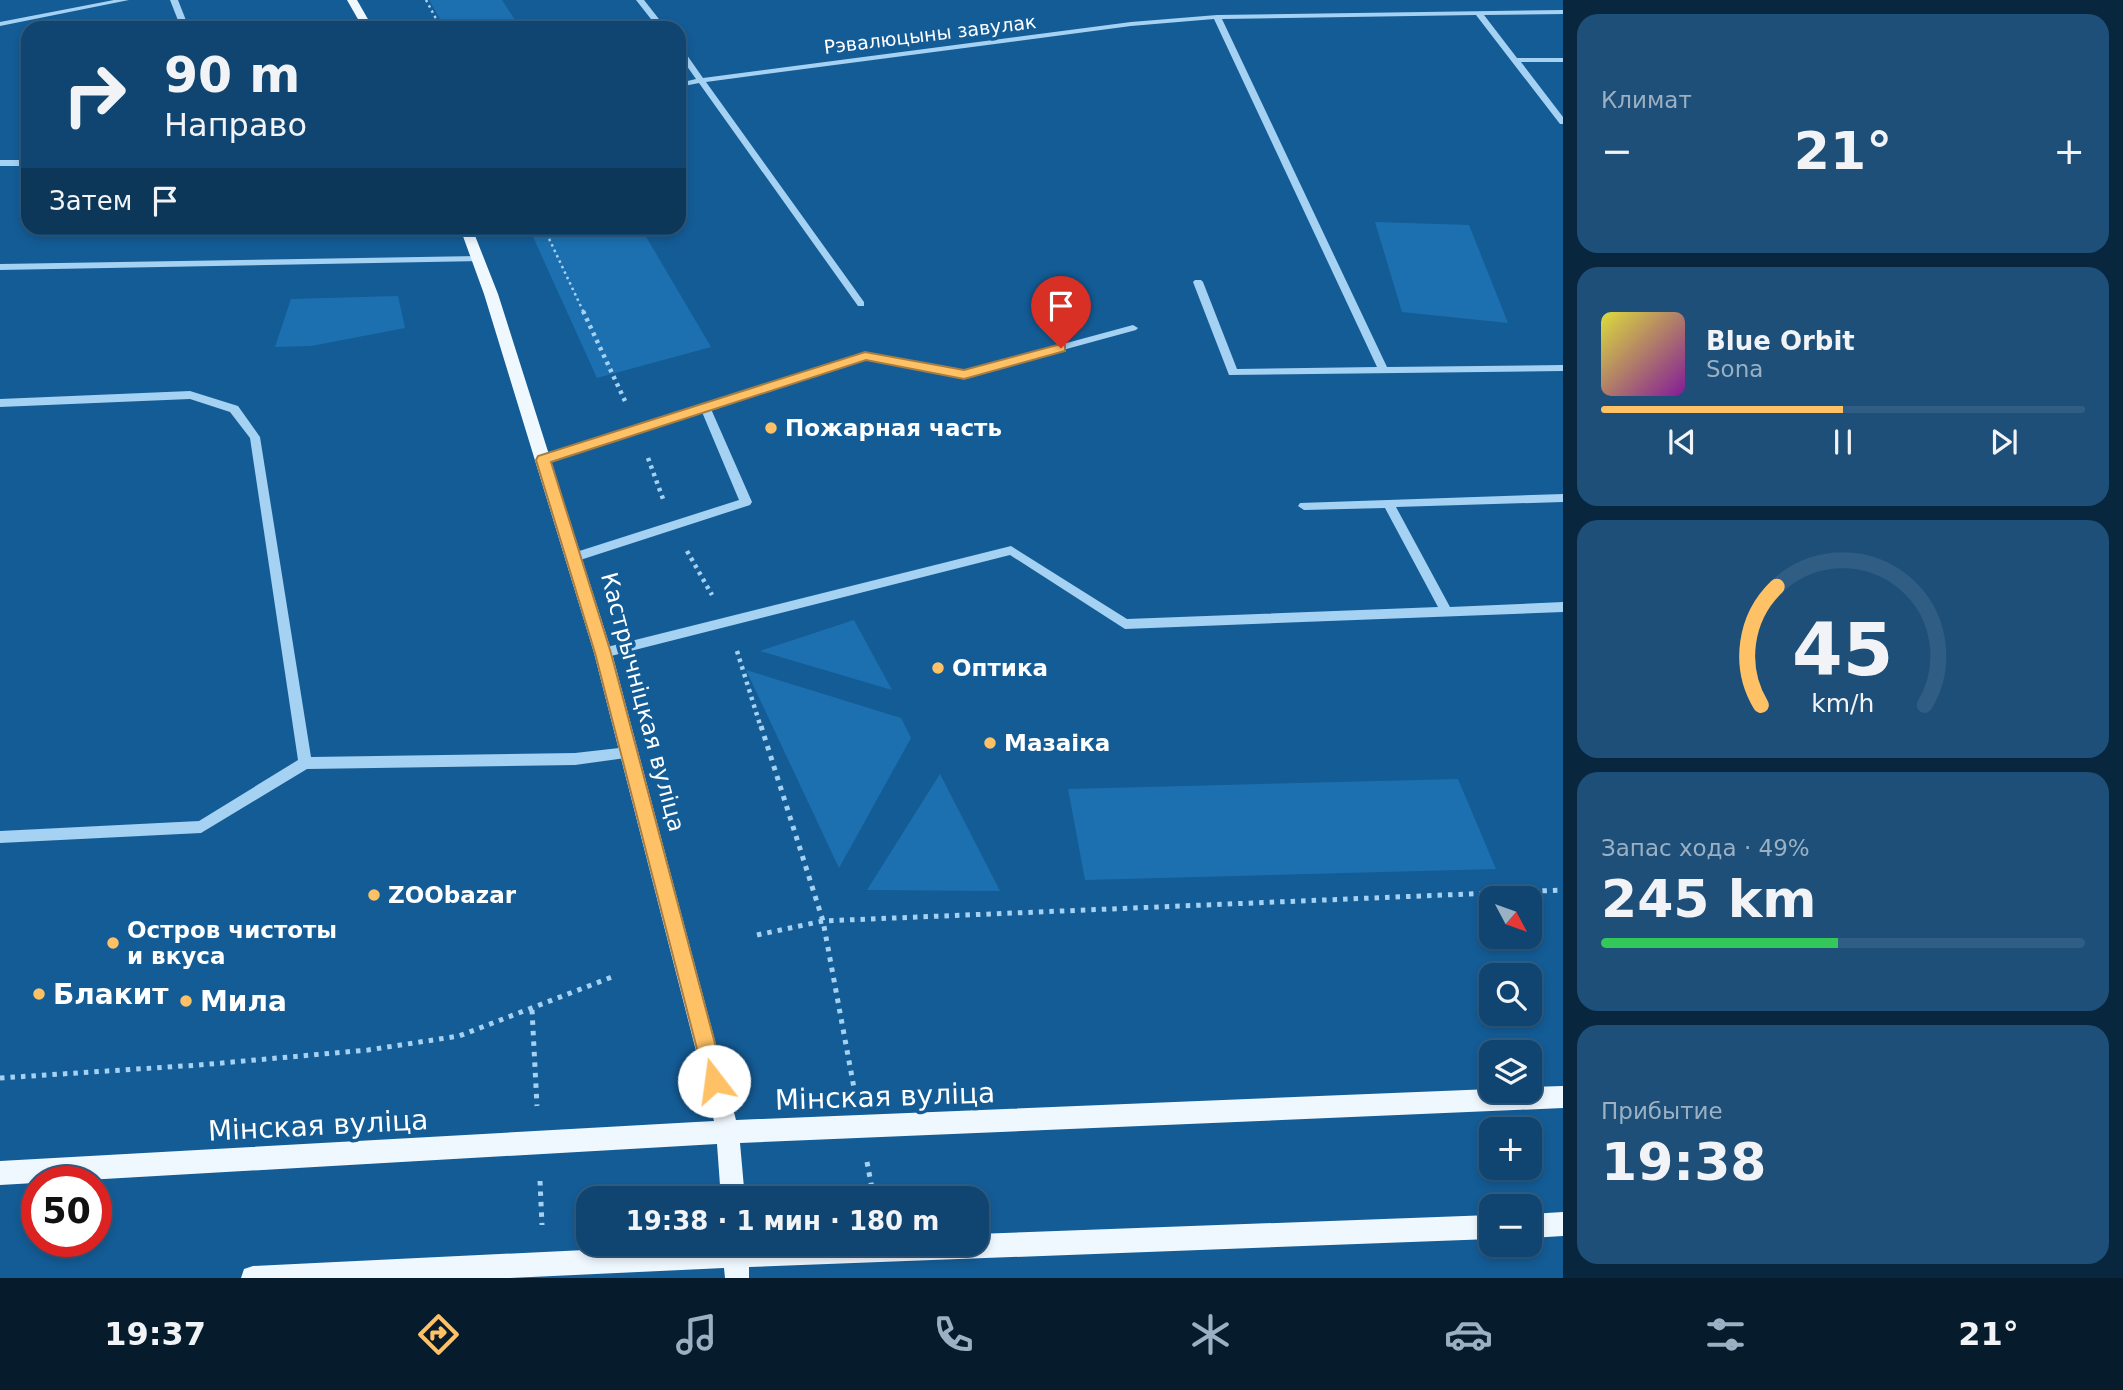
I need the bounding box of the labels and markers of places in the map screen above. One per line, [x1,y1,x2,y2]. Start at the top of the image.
pin [1031,276,1091,348]
place label: Пожарная часть [785,415,1002,441]
marker: Пожарная часть [763,420,779,436]
place label: Оптика [952,655,1048,681]
marker: Оптика [930,660,946,676]
place label: Мазаіка [1004,730,1110,756]
marker: Мазаіка [982,735,998,751]
place label: ZOObazar [388,882,517,908]
marker: ZOObazar [366,887,382,903]
place label: Остров чистоты и вкуса [127,917,337,969]
marker: Остров чистоты и вкуса [105,935,121,951]
place label: Блакит [53,978,169,1011]
place label: Мила [200,985,287,1018]
marker: Блакит [31,986,47,1002]
marker: Мила [178,993,194,1009]

